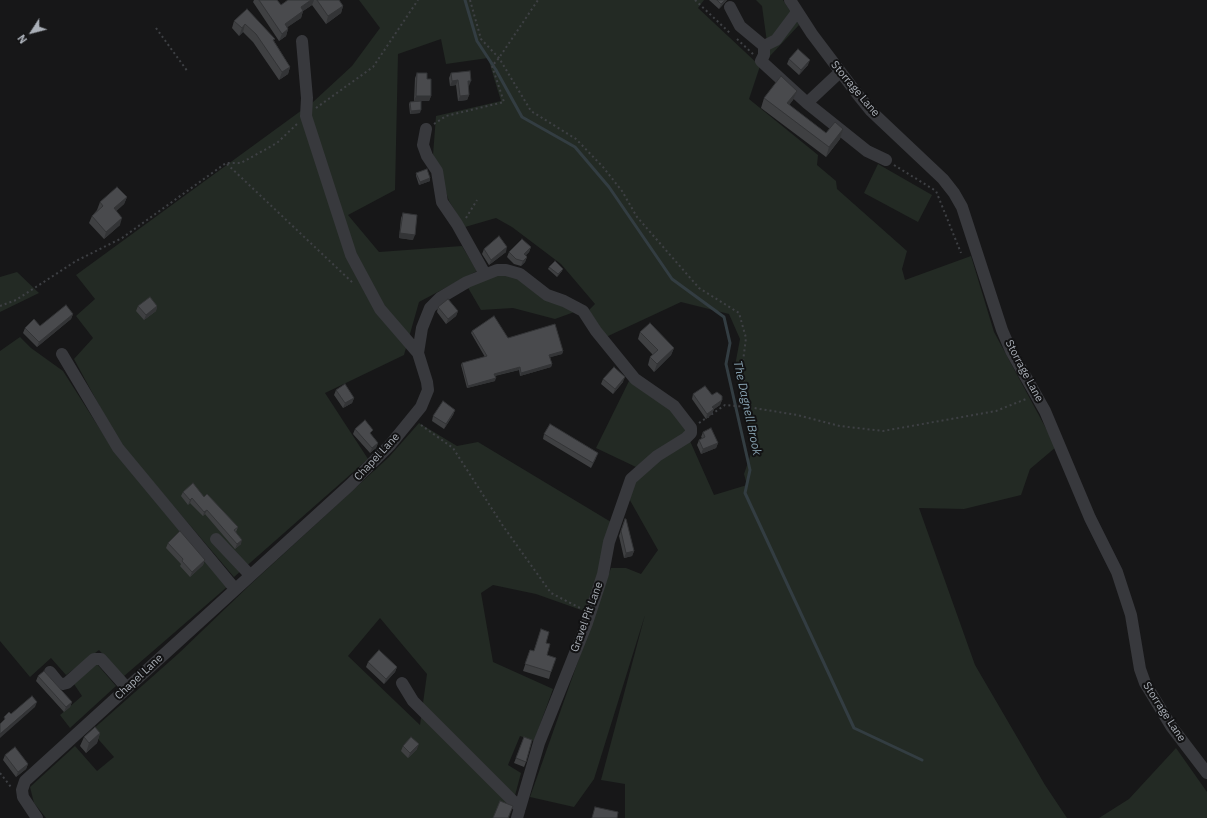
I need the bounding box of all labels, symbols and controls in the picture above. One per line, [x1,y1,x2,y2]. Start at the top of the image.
north arrow [12,12,52,52]
text: N [14,32,30,46]
street label: Storrage Lane [828,59,882,119]
street label: Storrage Lane [1002,338,1046,404]
water label: The Dagnell Brook [730,359,764,457]
street label: Chapel Lane [352,430,402,484]
street label: Gravel Pit Lane [568,580,606,654]
street label: Chapel Lane [112,652,166,702]
street label: Storrage Lane [1140,680,1188,744]

